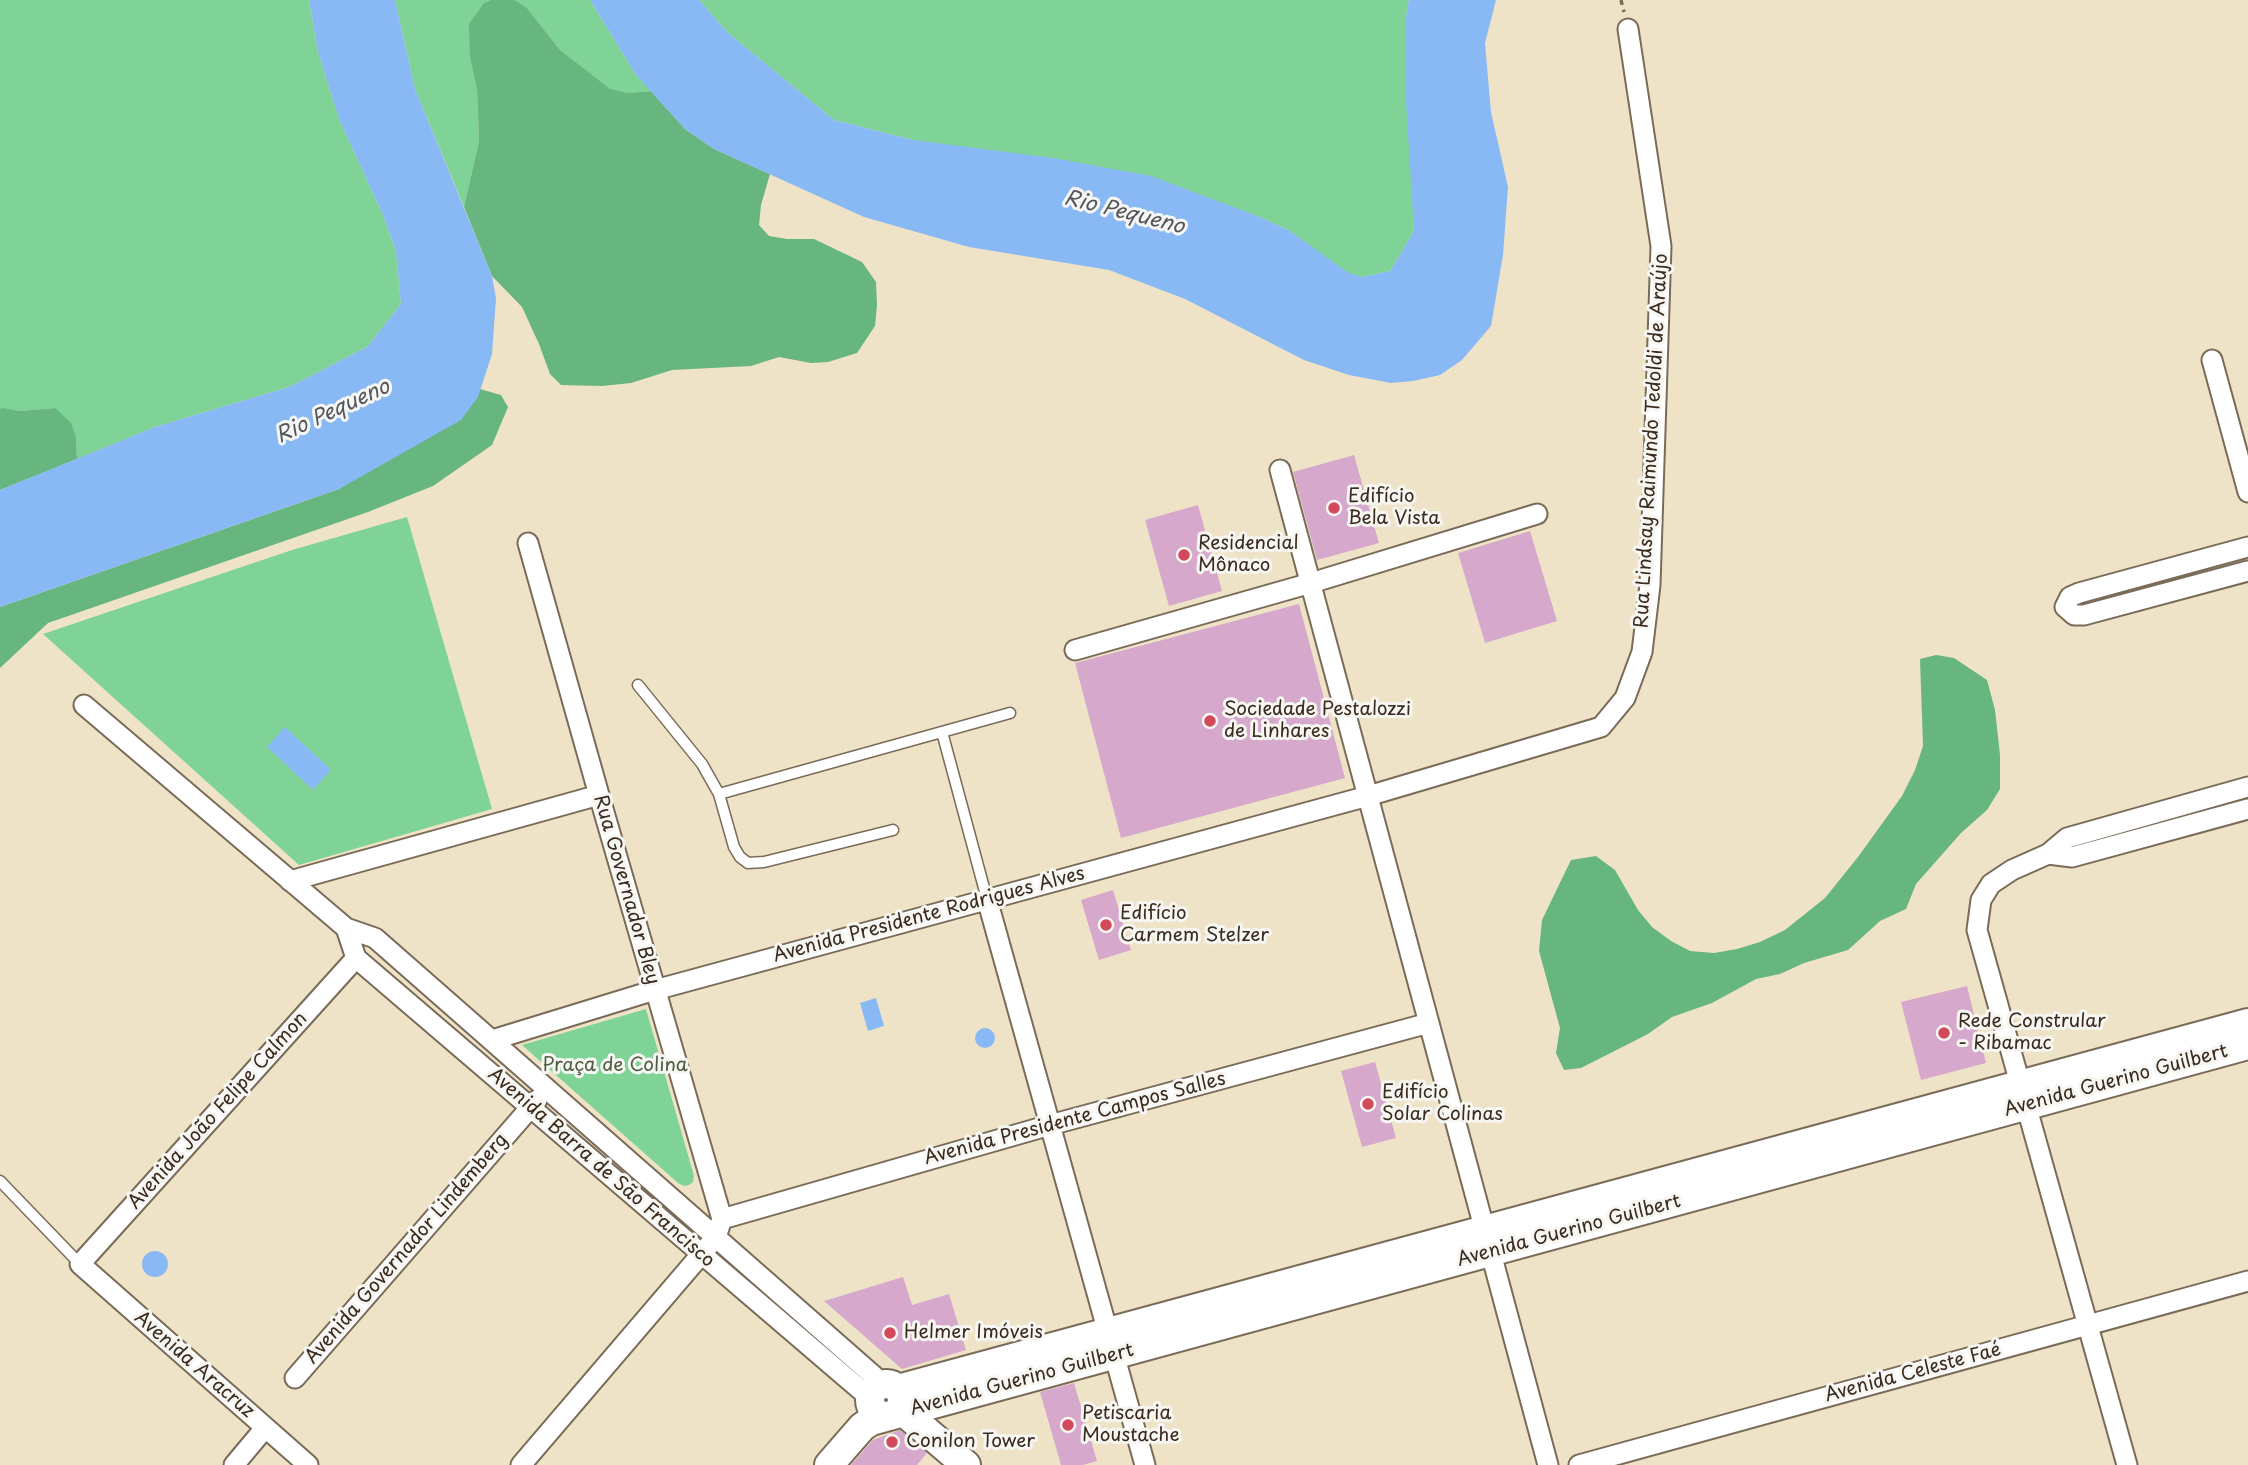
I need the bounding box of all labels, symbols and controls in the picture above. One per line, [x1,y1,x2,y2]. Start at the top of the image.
water label: Rio Pequeno [1061,186,1187,240]
street label: Rua Lindsay Raimundo Tedoldi de Araújo [1631,253,1673,629]
water label: Rio Pequeno [272,375,394,449]
place label: Edifício Bela Vista [1348,486,1440,530]
marker: Edifício Bela Vista [1326,500,1342,516]
place label: Residencial Mônaco [1198,533,1299,577]
marker: Residencial Mônaco [1176,547,1192,563]
place label: Sociedade Pestalozzi de Linhares [1224,699,1411,743]
marker: Sociedade Pestalozzi de Linhares [1202,713,1218,729]
street label: Rua Governador Bley [588,793,664,987]
street label: Avenida Presidente Rodrigues Alves [771,862,1087,968]
place label: Edifício Carmem Stelzer [1120,903,1269,947]
marker: Edifício Carmem Stelzer [1098,917,1114,933]
street label: Avenida João Felipe Calmon [124,1008,312,1214]
place label: Rede Constrular - Ribamac [1958,1011,2106,1055]
marker: Rede Constrular - Ribamac [1936,1025,1952,1041]
street label: Avenida Guerino Guilbert [2002,1040,2230,1122]
park label: Praça de Colina [542,1055,688,1077]
street label: Avenida Barra de São Francisco [483,1063,719,1273]
street label: Avenida Presidente Campos Salles [922,1068,1228,1170]
place label: Edifício Solar Colinas [1382,1082,1503,1126]
marker: Edifício Solar Colinas [1360,1096,1376,1112]
street label: Avenida Governador Lindemberg [301,1129,513,1369]
street label: Avenida Guerino Guilbert [1455,1190,1683,1272]
street label: Avenida Aracruz [129,1307,259,1423]
place label: Helmer Imóveis [904,1322,1043,1344]
marker: Helmer Imóveis [882,1325,898,1341]
street label: Avenida Celeste Faé [1822,1338,2004,1408]
street label: Avenida Guerino Guilbert [908,1339,1136,1421]
place label: Petiscaria Moustache [1082,1403,1179,1447]
marker: Petiscaria Moustache [1060,1417,1076,1433]
place label: Conilon Tower [906,1431,1035,1453]
marker: Conilon Tower [884,1434,900,1450]

